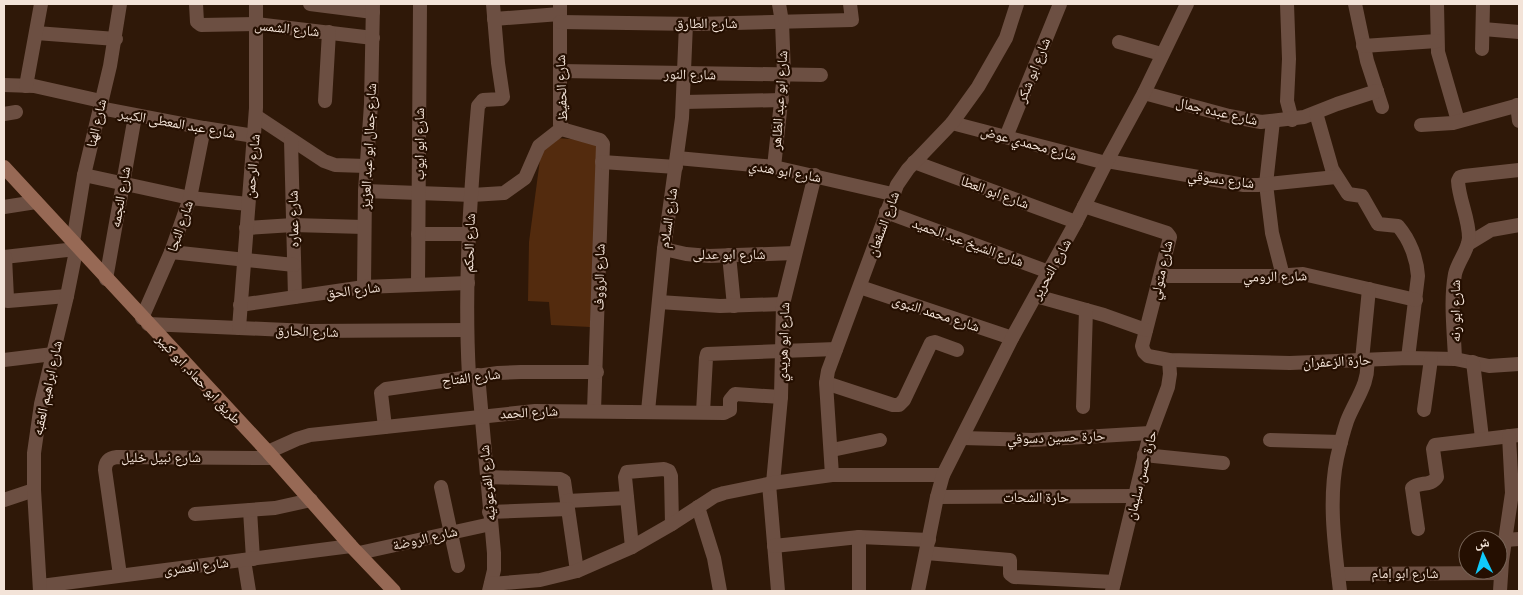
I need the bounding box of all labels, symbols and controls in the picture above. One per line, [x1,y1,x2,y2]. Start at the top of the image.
street label: شارع الطارق [675,14,737,33]
street label: شارع الشمس [253,16,320,41]
street label: شارع ابو شكر [1012,35,1055,106]
street label: شارع ابو عبد الظاهر [766,50,792,151]
street label: شارع الحفيظ [551,54,572,122]
street label: شارع النور [663,65,716,84]
street label: شارع جمال ابو عبد العزيز [356,83,381,210]
street label: شارع عبده جمال [1174,93,1260,130]
street label: شارع الهنا [82,97,111,149]
street label: شارع عبد المعطى الكبير [116,104,237,143]
street label: شارع ابو ايوب [410,108,429,180]
street label: شارع محمدي عوض [978,122,1079,167]
street label: شارع الرحمن [240,133,265,199]
street label: شارع ابو هندي [747,156,823,189]
street label: شارع النجمه [106,165,135,229]
street label: شارع دسوقي [1186,166,1255,195]
street label: شارع ابو العطا [958,171,1032,214]
street label: شارع السلام [655,187,682,250]
street label: شارع السقعان [863,189,904,260]
street label: شارع عماره [284,190,303,248]
street label: شارع النجا [163,198,198,254]
street label: شارع الحكم [459,213,480,273]
street label: شارع الشيخ عبد الحميد [910,214,1026,271]
street label: شارع التحرير [1026,235,1076,304]
street label: شارع متولي [1145,239,1179,302]
street label: شارع الرؤوف [589,243,610,311]
street label: شارع ابو عدلى [692,245,766,264]
street label: شارع الرومي [1243,266,1307,288]
street label: شارع الحق [325,278,381,303]
street label: شارع ابو رنه [1446,280,1465,342]
street label: شارع محمد النبوى [890,290,982,337]
street label: شارع ابو هريدي [773,302,796,382]
street label: شارع الحارق [275,321,339,342]
street label: طريق ابو حماد, ابو كبير [151,329,246,429]
street label: شارع ابراهيم العقبه [28,339,67,437]
street label: حارة الزعفران [1302,350,1372,372]
street label: شارع الفتاح [441,364,502,391]
street label: شارع الحمد [500,401,558,424]
street label: حارة حسين دسوقي [1006,426,1106,450]
street label: حارة حسن سليمان [1121,428,1161,522]
street label: شارع الفرعونيه [475,444,500,522]
street label: شارع نبيل خليل [121,448,201,467]
street label: حارة الشحات [1003,488,1069,506]
street label: شارع الروضة [391,522,459,555]
north arrow [1458,530,1508,580]
text: ش [1474,533,1490,552]
street label: شارع العشرى [162,553,230,580]
street label: شارع ابو إمام [1372,564,1438,583]

